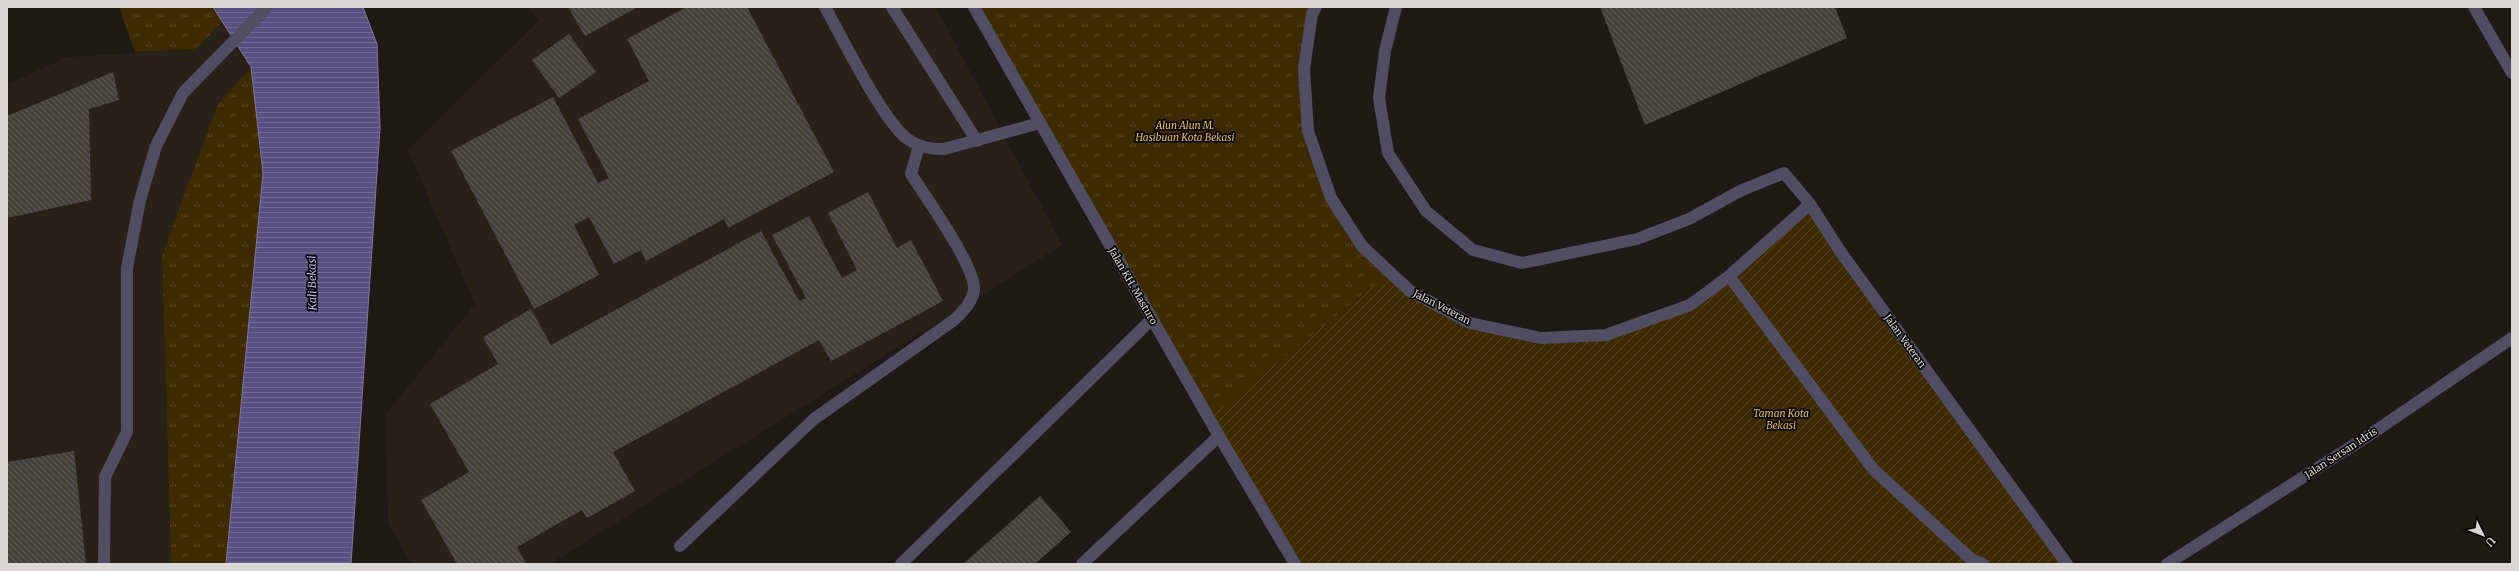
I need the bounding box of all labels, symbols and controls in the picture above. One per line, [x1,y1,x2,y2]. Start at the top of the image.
park label: Alun Alun M. Hasibuan Kota Bekasi [1135,119,1234,144]
street label: Jalan KH. Masturo [1105,244,1160,327]
water label: Kali Bekasi [305,255,319,312]
street label: Jalan Veteran [1410,286,1473,327]
street label: Jalan Veteran [1881,311,1929,371]
park label: Taman Kota Bekasi [1753,407,1809,432]
street label: Jalan Sersan Idris [2302,425,2380,482]
north arrow [2463,515,2503,555]
text: U [2482,534,2498,550]

